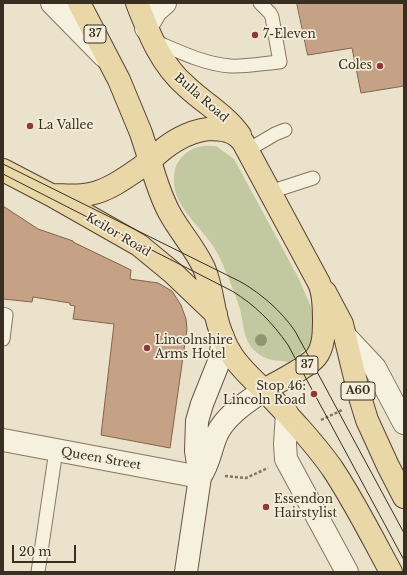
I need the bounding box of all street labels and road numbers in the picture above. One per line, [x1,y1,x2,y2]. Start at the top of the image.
road number: 37 [84,25,106,43]
street label: Bulla Road [171,71,231,125]
street label: Keilor Road [83,210,153,260]
road number: 37 [296,356,318,374]
road number: A60 [341,382,375,400]
street label: Queen Street [60,445,142,473]

